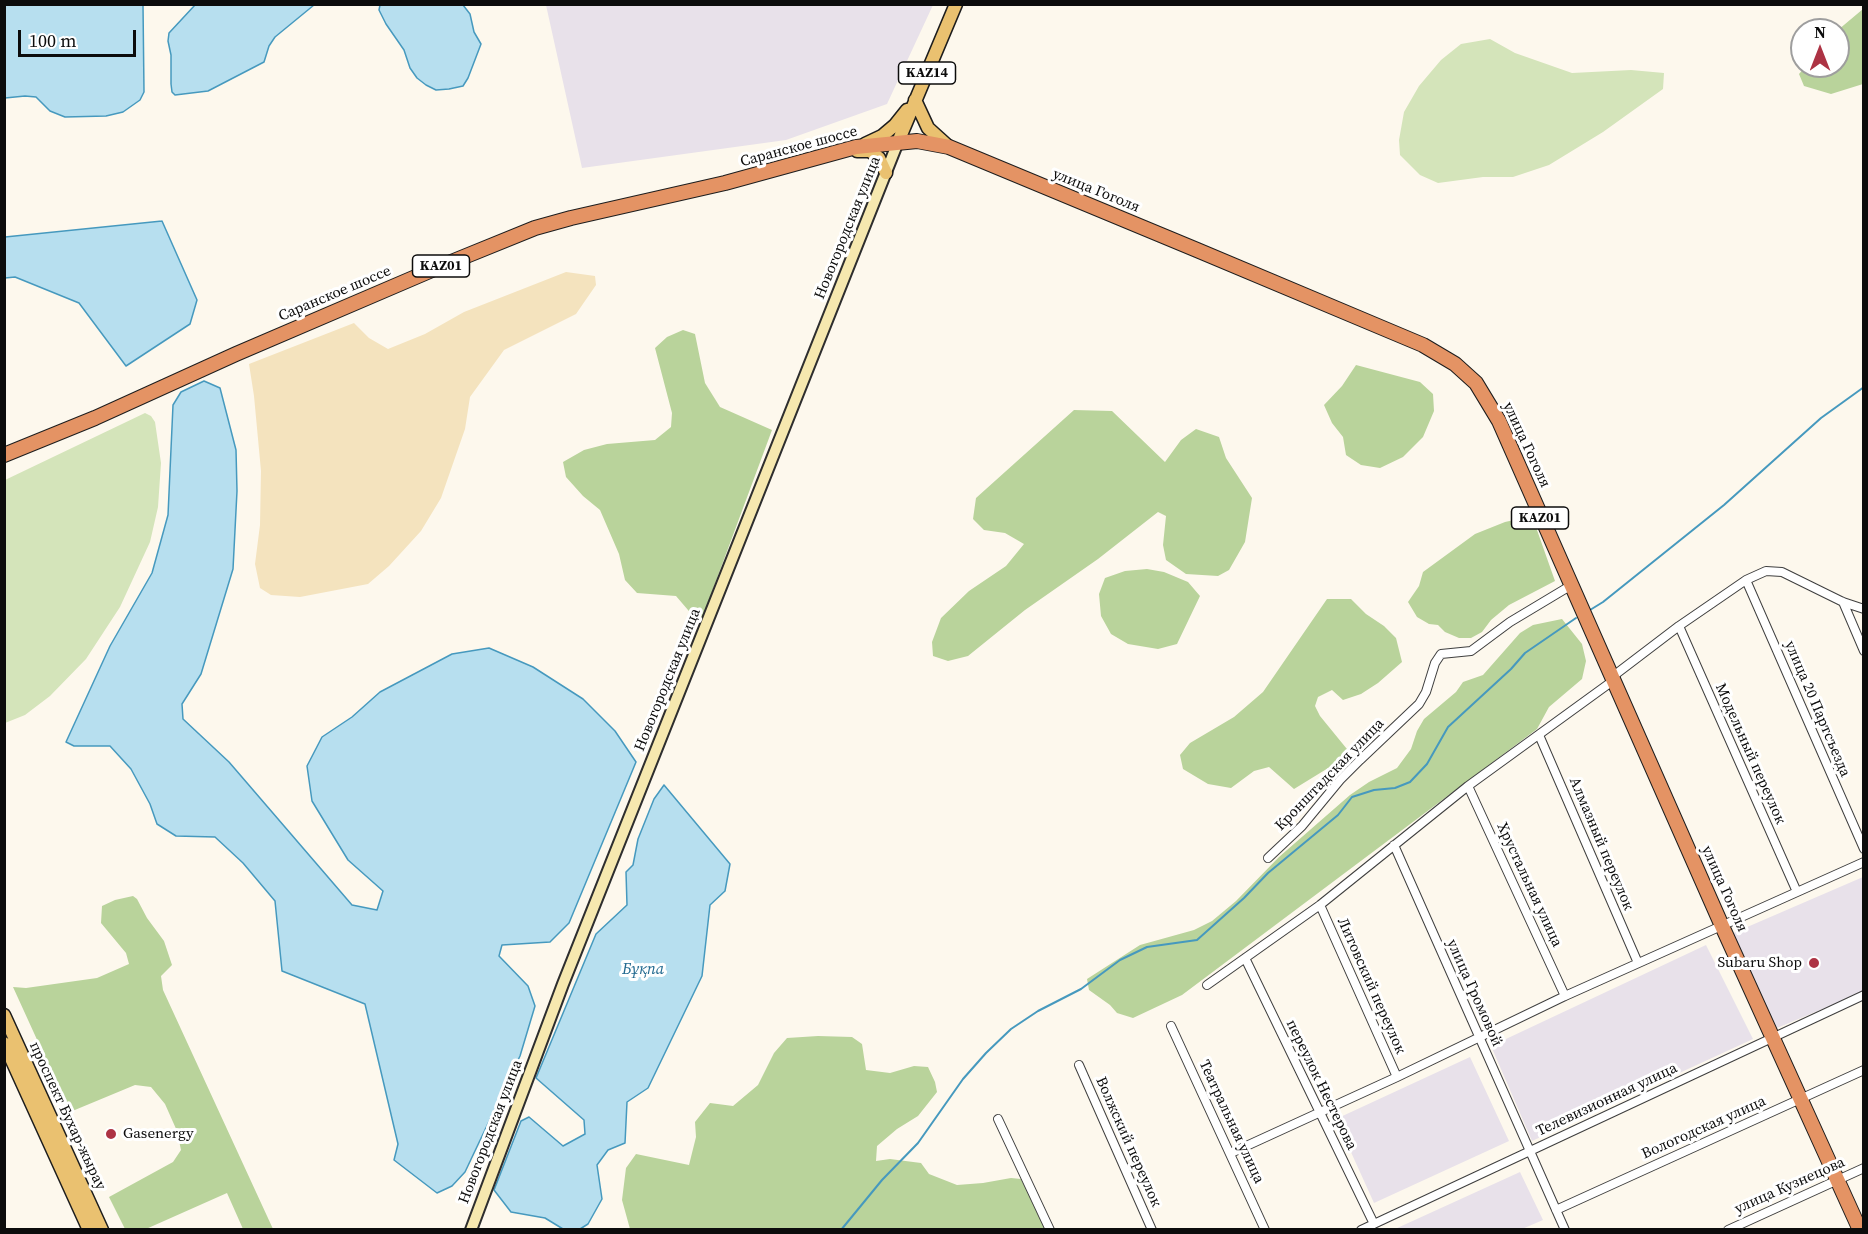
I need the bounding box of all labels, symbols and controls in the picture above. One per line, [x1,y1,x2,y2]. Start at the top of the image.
scale bar [21,18,140,56]
north arrow [1790,18,1850,78]
text: N [1814,21,1826,43]
text: 100 m [29,28,76,53]
road number: KAZ14 [898,62,956,84]
street label: Саранское шоссе [739,123,859,171]
street label: Новогородская улица [811,154,885,302]
street label: улица Гоголя [1050,165,1142,217]
road number: KAZ01 [412,255,470,277]
street label: Саранское шоссе [276,262,394,326]
street label: улица Гоголя [1498,399,1554,491]
road number: KАZ01 [1512,507,1568,529]
street label: Новогородская улица [631,606,705,754]
street label: улица 20 Партсъезда [1780,638,1854,780]
street label: Модельный переулок [1711,681,1789,827]
street label: Кронштадская улица [1272,715,1388,835]
street label: Алмазный переулок [1565,775,1637,913]
street label: Хрустальная улица [1492,820,1566,950]
street label: улица Гоголя [1697,843,1751,935]
street label: Литовский переулок [1333,915,1409,1057]
street label: улица Громовой [1442,937,1506,1049]
place label: Subaru Shop [1718,954,1802,972]
marker: Subaru Shop [1807,956,1821,970]
water label: Бұқпа [622,960,664,980]
street label: переулок Нестерова [1282,1017,1360,1153]
street label: проспект Бухар-жырау [25,1039,109,1193]
street label: Театральная улица [1194,1057,1268,1187]
street label: Новогородская улица [455,1058,527,1206]
street label: Телевизионная улица [1534,1059,1680,1141]
street label: Волжский переулок [1091,1074,1165,1210]
street label: Вологодская улица [1639,1093,1769,1163]
place label: Gasenergy [123,1125,194,1143]
marker: Gasenergy [104,1127,118,1141]
street label: улица Кузнецова [1732,1154,1848,1218]

